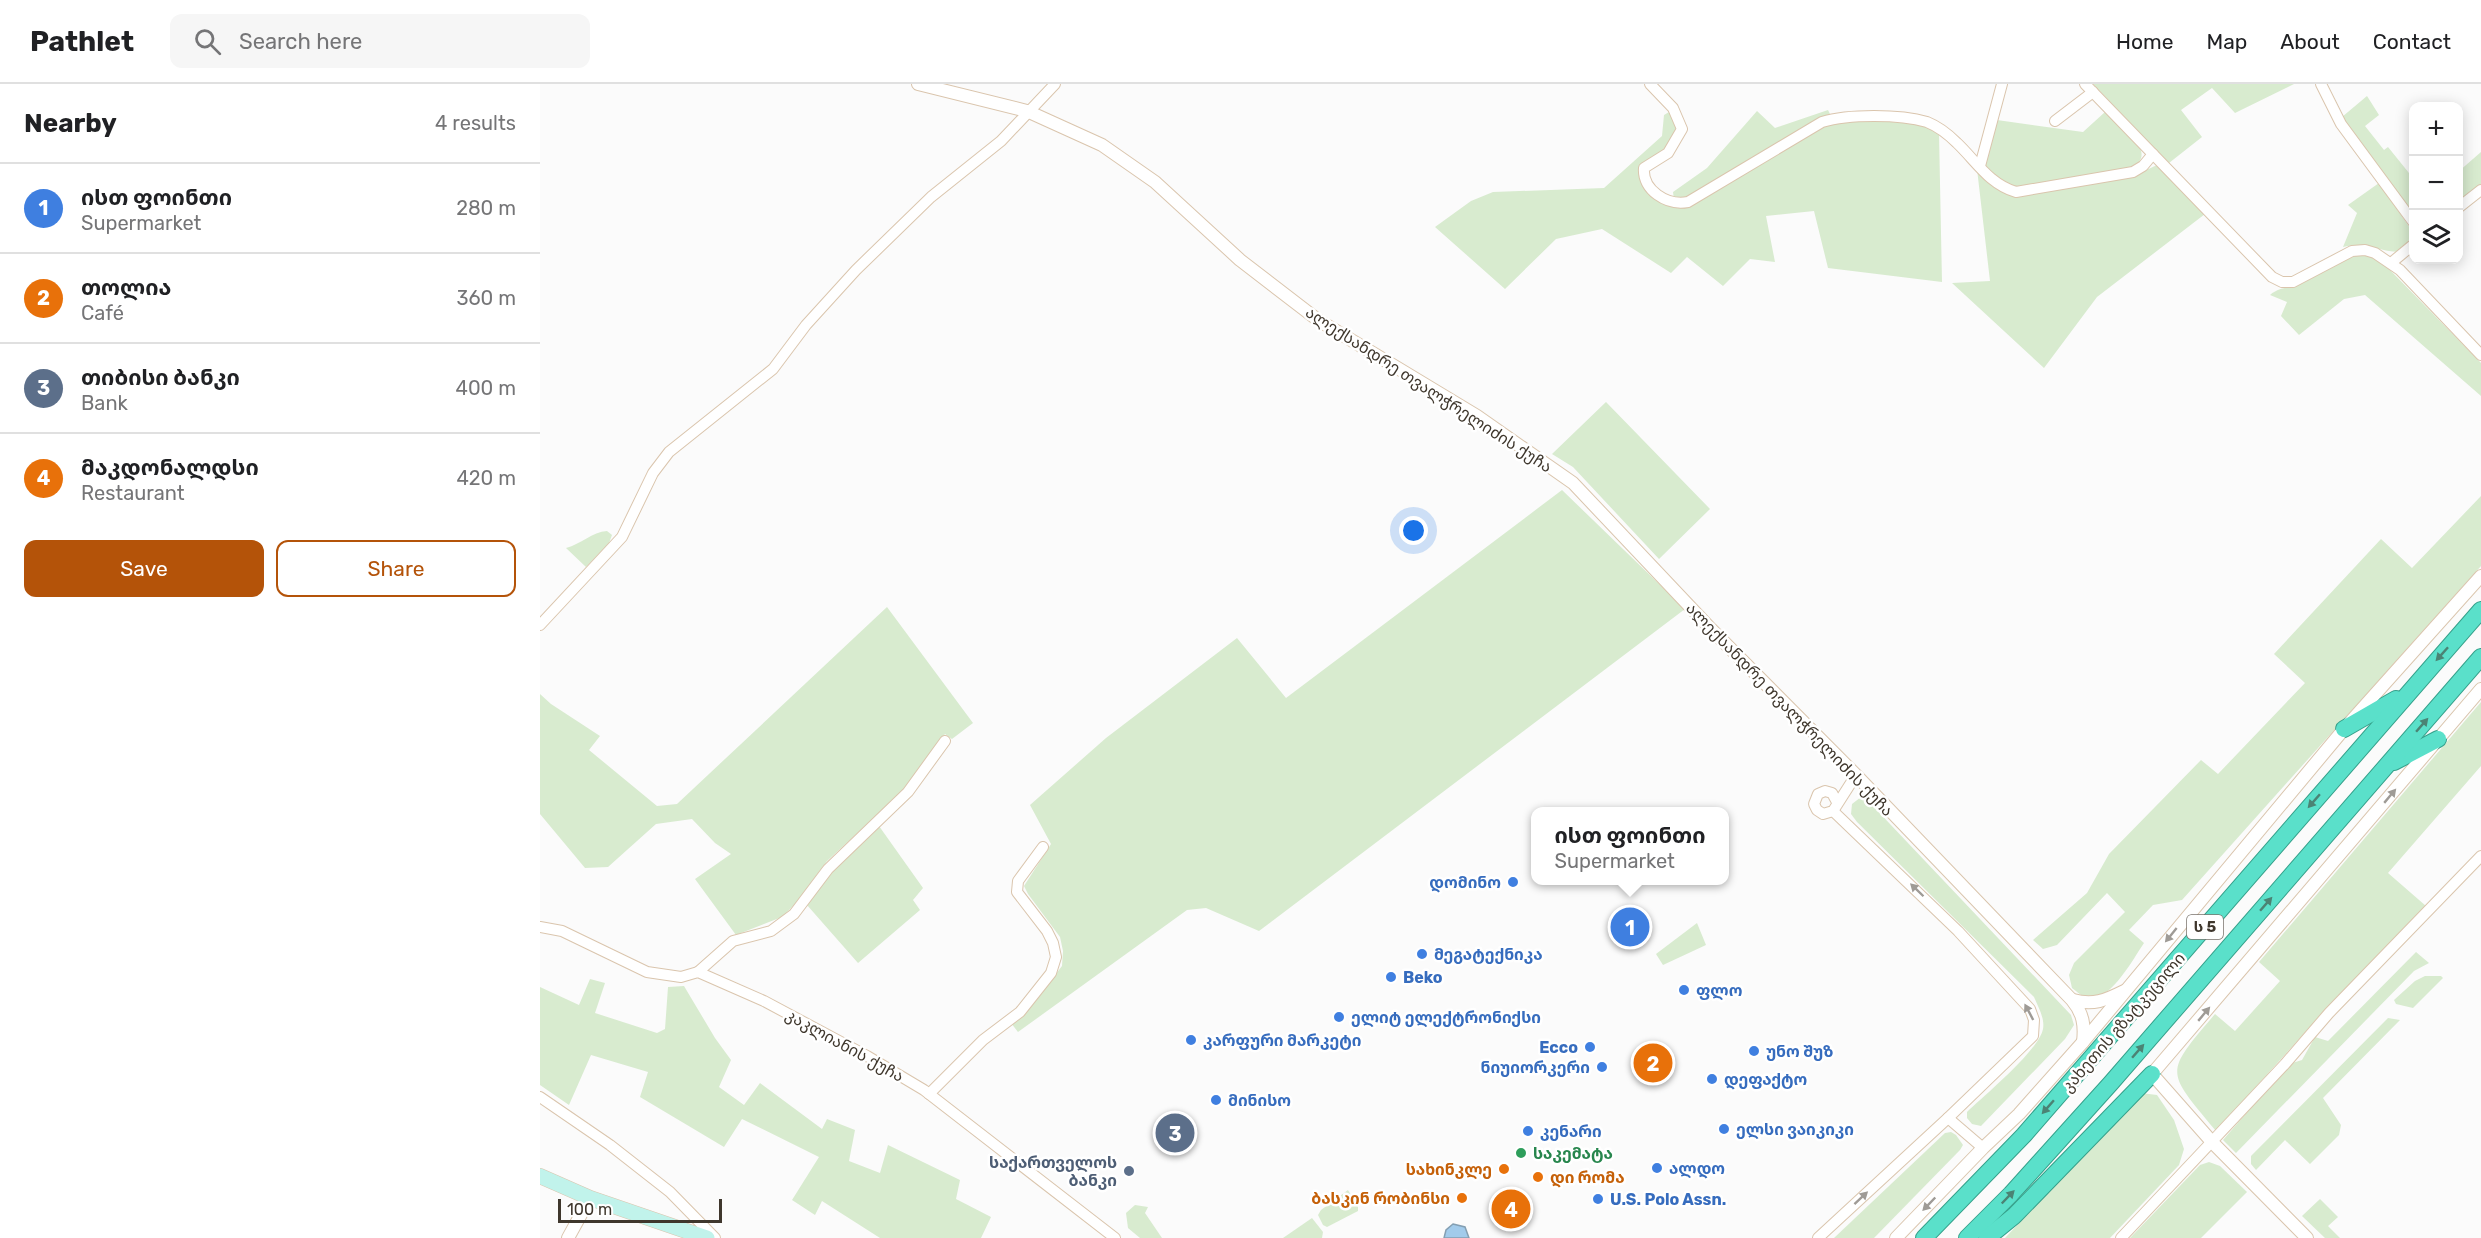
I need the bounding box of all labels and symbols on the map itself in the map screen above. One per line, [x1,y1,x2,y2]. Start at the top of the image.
street label: ალექსანდრე თვალჭრელიძის ქუჩა [1301,303,1555,477]
your location [1399,516,1428,545]
street label: ალექსანდრე თვალჭრელიძის ქუჩა [1681,599,1897,821]
one-way arrow [2436,646,2449,661]
one-way arrow [2415,718,2428,733]
one-way arrow [2383,788,2396,804]
one-way arrow [2308,793,2321,808]
place label: დომინო [1429,873,1501,893]
marker: დომინო [1506,875,1520,889]
one-way arrow [1909,883,1924,897]
one-way arrow [2259,897,2272,912]
pin: 1 [1610,904,1650,950]
road number: ს 5 [2187,915,2223,939]
one-way arrow [2166,927,2178,942]
place label: მეგატექნიკა [1434,945,1543,964]
marker: მეგატექნიკა [1415,947,1429,961]
street label: კახეთის გზატკეცილი [2058,949,2190,1096]
place label: Beko [1403,968,1443,987]
marker: Beko [1384,970,1398,984]
place label: ფლო [1696,981,1742,1001]
marker: ფლო [1677,983,1691,997]
one-way arrow [2025,1003,2035,1021]
street label: კაკლიანის ქუჩა [782,1005,907,1087]
one-way arrow [2197,1006,2210,1022]
place label: ელიტ ელექტრონიქსი [1351,1008,1541,1028]
marker: ელიტ ელექტრონიქსი [1332,1010,1346,1024]
place label: კარფური მარკეტი [1203,1031,1361,1050]
marker: კარფური მარკეტი [1184,1033,1198,1047]
place label: Ecco [1539,1038,1578,1057]
marker: Ecco [1583,1040,1597,1054]
pin: 2 [1634,1040,1672,1086]
place label: უნო შუზ [1766,1042,1833,1061]
one-way arrow [2132,1043,2145,1059]
marker: უნო შუზ [1747,1044,1761,1058]
place label: ნიუიორკერი [1481,1058,1590,1077]
marker: ნიუიორკერი [1595,1060,1609,1074]
place label: დეფაქტო [1724,1070,1807,1090]
marker: დეფაქტო [1705,1072,1719,1086]
place label: მინისო [1228,1091,1291,1110]
marker: მინისო [1209,1093,1223,1107]
one-way arrow [2042,1099,2055,1115]
pin: 3 [1156,1110,1194,1156]
place label: ელსი ვაიკიკი [1736,1120,1854,1140]
place label: კენარი [1540,1122,1602,1141]
marker: ელსი ვაიკიკი [1717,1122,1731,1136]
marker: კენარი [1521,1124,1535,1138]
place label: საკემატა [1533,1144,1613,1163]
marker: საკემატა [1514,1146,1528,1160]
place label: საქართველოს ბანკი [989,1153,1117,1190]
place label: ალდო [1669,1159,1725,1179]
place label: სახინკლე [1406,1160,1492,1180]
marker: ალდო [1650,1161,1664,1175]
marker: სახინკლე [1497,1162,1511,1176]
marker: საქართველოს ბანკი [1122,1164,1136,1178]
place label: დი რომა [1550,1168,1625,1188]
marker: დი რომა [1531,1170,1545,1184]
pin: 4 [1492,1186,1530,1232]
place label: ბასკინ რობინსი [1311,1189,1450,1208]
place label: U.S. Polo Assn. [1610,1190,1726,1209]
one-way arrow [2001,1190,2015,1204]
marker: ბასკინ რობინსი [1455,1191,1469,1205]
marker: U.S. Polo Assn. [1591,1192,1605,1206]
one-way arrow [1854,1192,1868,1206]
scale bar [558,1196,722,1224]
one-way arrow [1922,1197,1936,1211]

